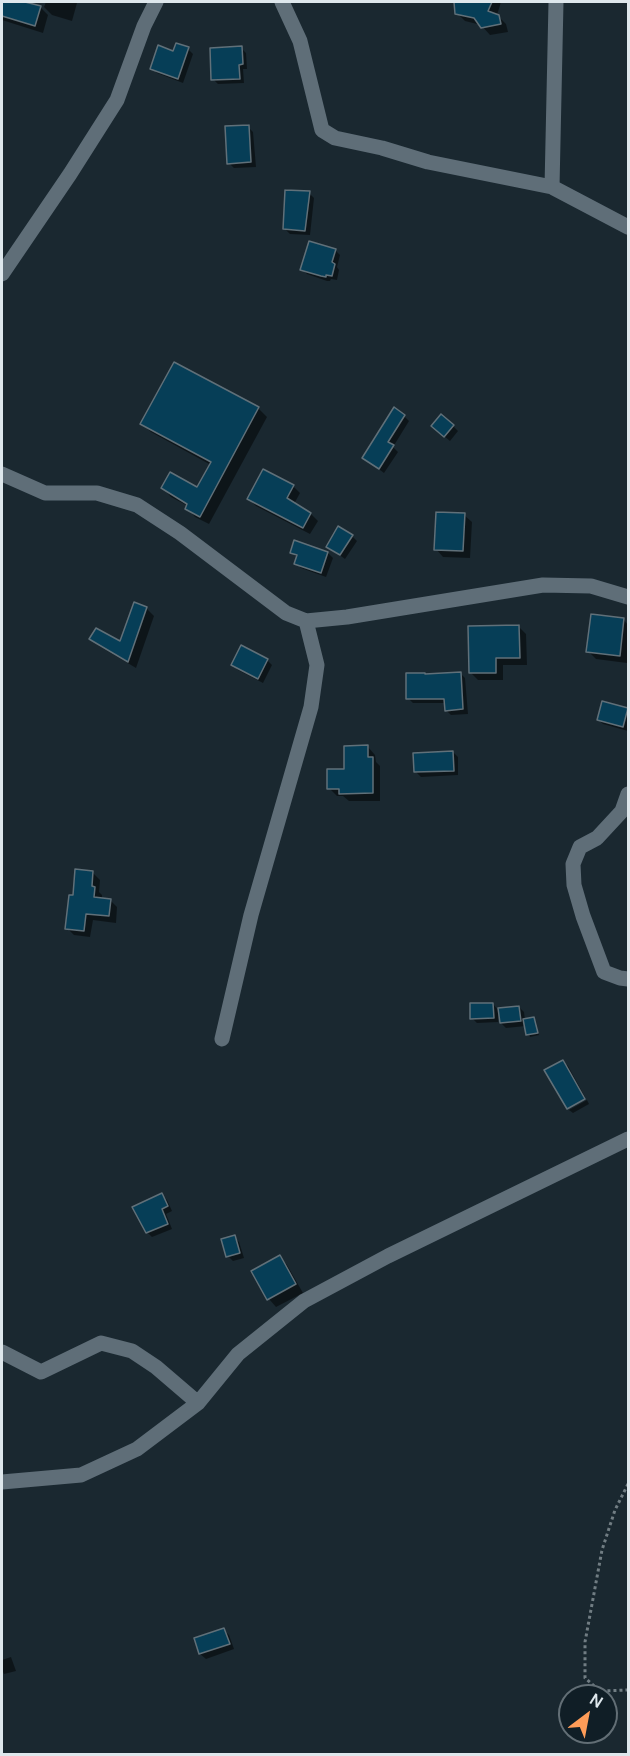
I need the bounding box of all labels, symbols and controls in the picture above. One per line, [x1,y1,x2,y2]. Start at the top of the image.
north arrow [558,1684,618,1744]
text: N [586,1688,607,1713]

